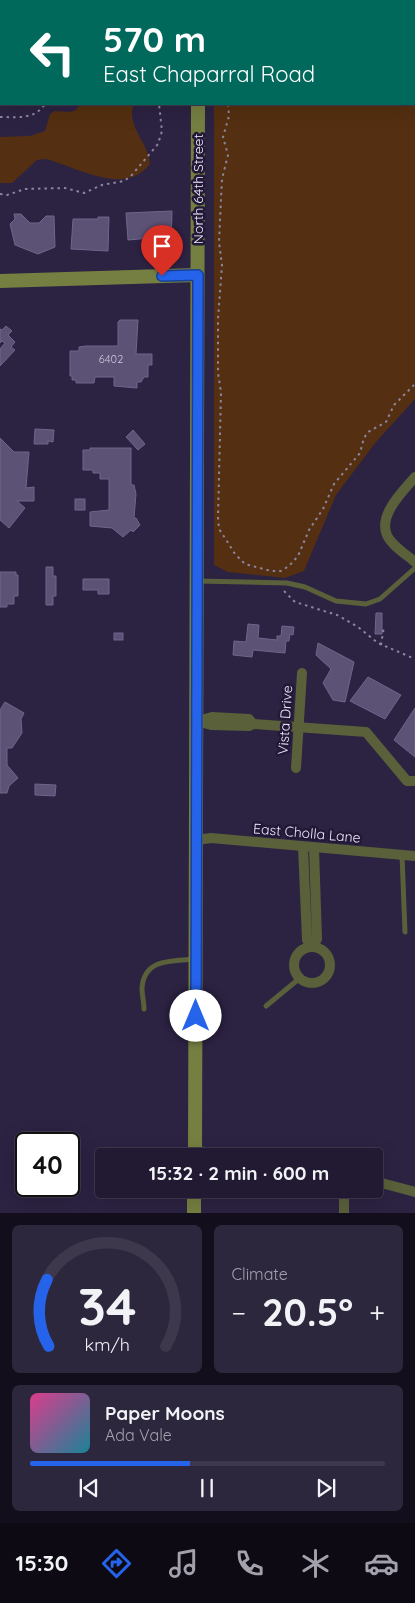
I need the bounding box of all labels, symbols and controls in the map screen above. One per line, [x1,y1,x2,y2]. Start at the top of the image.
text: 570 m [103,17,206,61]
icon: left [20,20,85,85]
text: East Chaparral Road [103,60,315,88]
street label: North 64th Street [189,134,207,244]
pin [141,225,183,276]
icon: arrive [148,232,176,260]
house number: 6402 [99,352,123,366]
street label: Vista Drive [274,685,296,755]
street label: East Cholla Lane [253,819,362,847]
position arrow [169,989,221,1041]
speed limit sign: 40 [15,1132,80,1197]
text: 15:32 · 2 min · 600 m [149,1161,329,1185]
text: Climate [232,1264,288,1284]
text: 34 [77,1273,136,1338]
text: 20.5° [262,1288,353,1336]
text: − [232,1295,246,1330]
text: + [369,1295,385,1330]
text: km/h [84,1333,129,1355]
text: Paper Moons [105,1401,225,1425]
text: Ada Vale [105,1425,172,1445]
icon: previous [75,1474,103,1502]
icon: pause [193,1474,221,1502]
icon: next [312,1474,340,1502]
icon: directions [99,1546,134,1581]
icon: music [166,1546,201,1581]
icon: phone [232,1546,267,1581]
icon: climate [298,1546,333,1581]
icon: car [364,1546,399,1581]
text: 15:30 [16,1549,68,1577]

